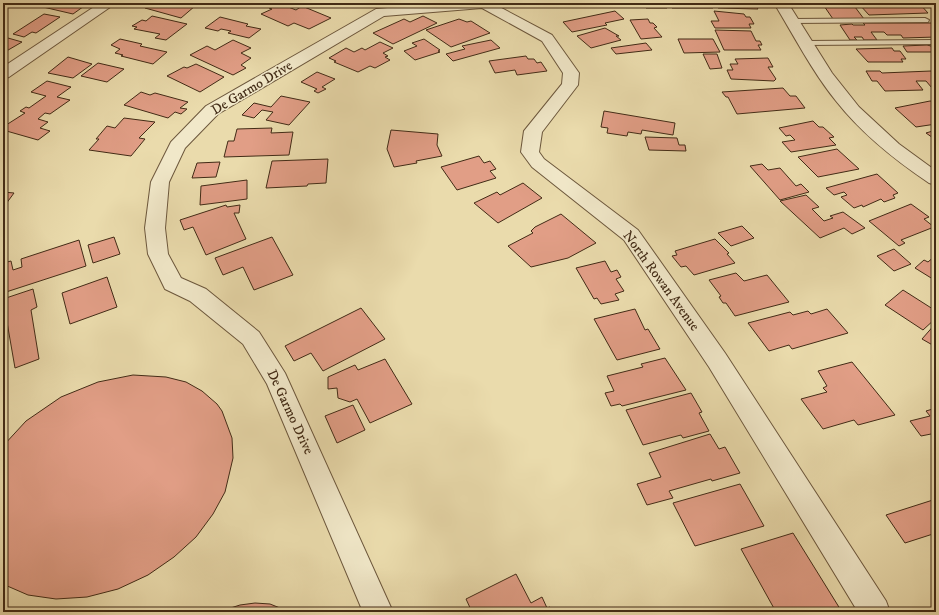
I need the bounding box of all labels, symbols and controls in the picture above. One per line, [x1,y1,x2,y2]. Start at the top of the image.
street label: De Garmo Drive [208,57,296,119]
street label: North Rowan Avenue [619,227,704,335]
street label: De Garmo Drive [262,367,318,458]

